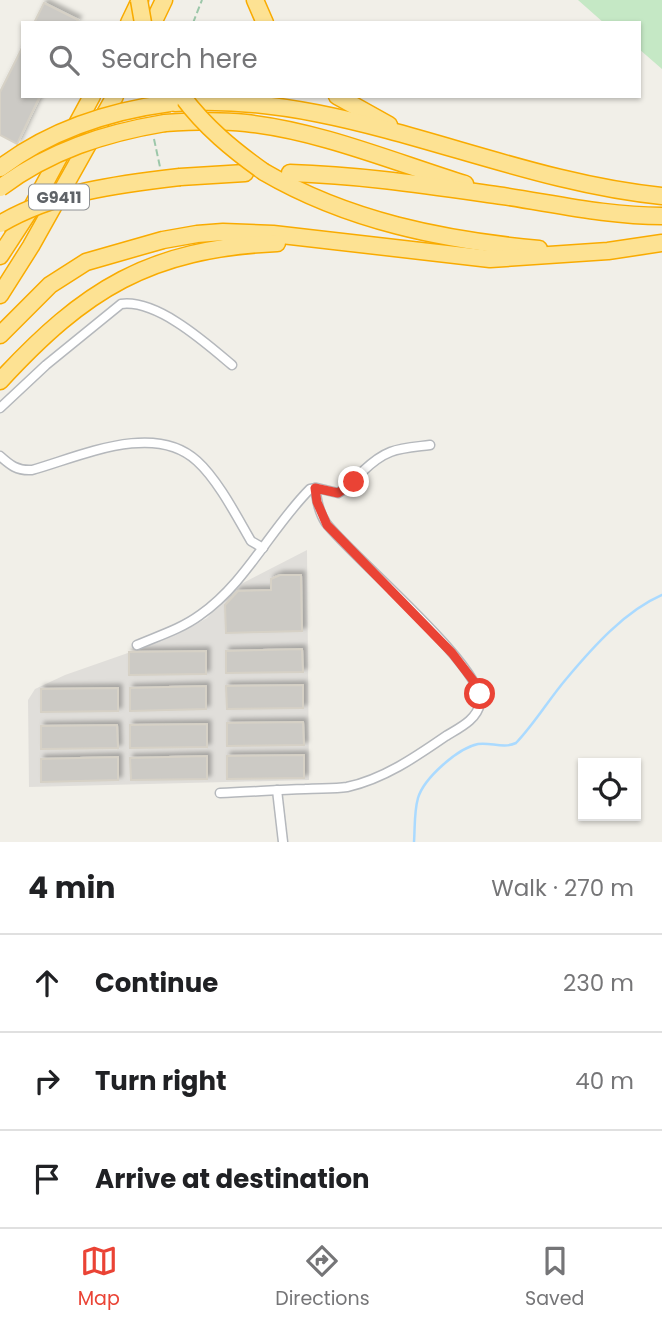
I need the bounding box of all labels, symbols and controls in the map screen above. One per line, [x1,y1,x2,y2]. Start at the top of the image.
search box [21,21,641,98]
icon: search [45,41,83,79]
text: Search here [101,41,258,77]
road number: G9411 [29,184,89,210]
route end [338,466,369,497]
route start [464,678,495,709]
map controls [578,758,641,821]
button: locate [578,758,641,821]
text: 4 min [28,866,116,909]
text: Walk · 270 m [491,872,634,904]
icon: ahead [28,964,66,1002]
text: Continue [95,965,218,1001]
text: 230 m [563,967,634,999]
icon: right [28,1062,66,1100]
text: Turn right [95,1063,227,1099]
text: 40 m [575,1065,634,1097]
icon: arrive [28,1160,66,1198]
text: Arrive at destination [95,1161,370,1197]
tab: Map [78,1242,120,1313]
tab: Directions [275,1242,370,1313]
tab: Saved [525,1242,584,1313]

